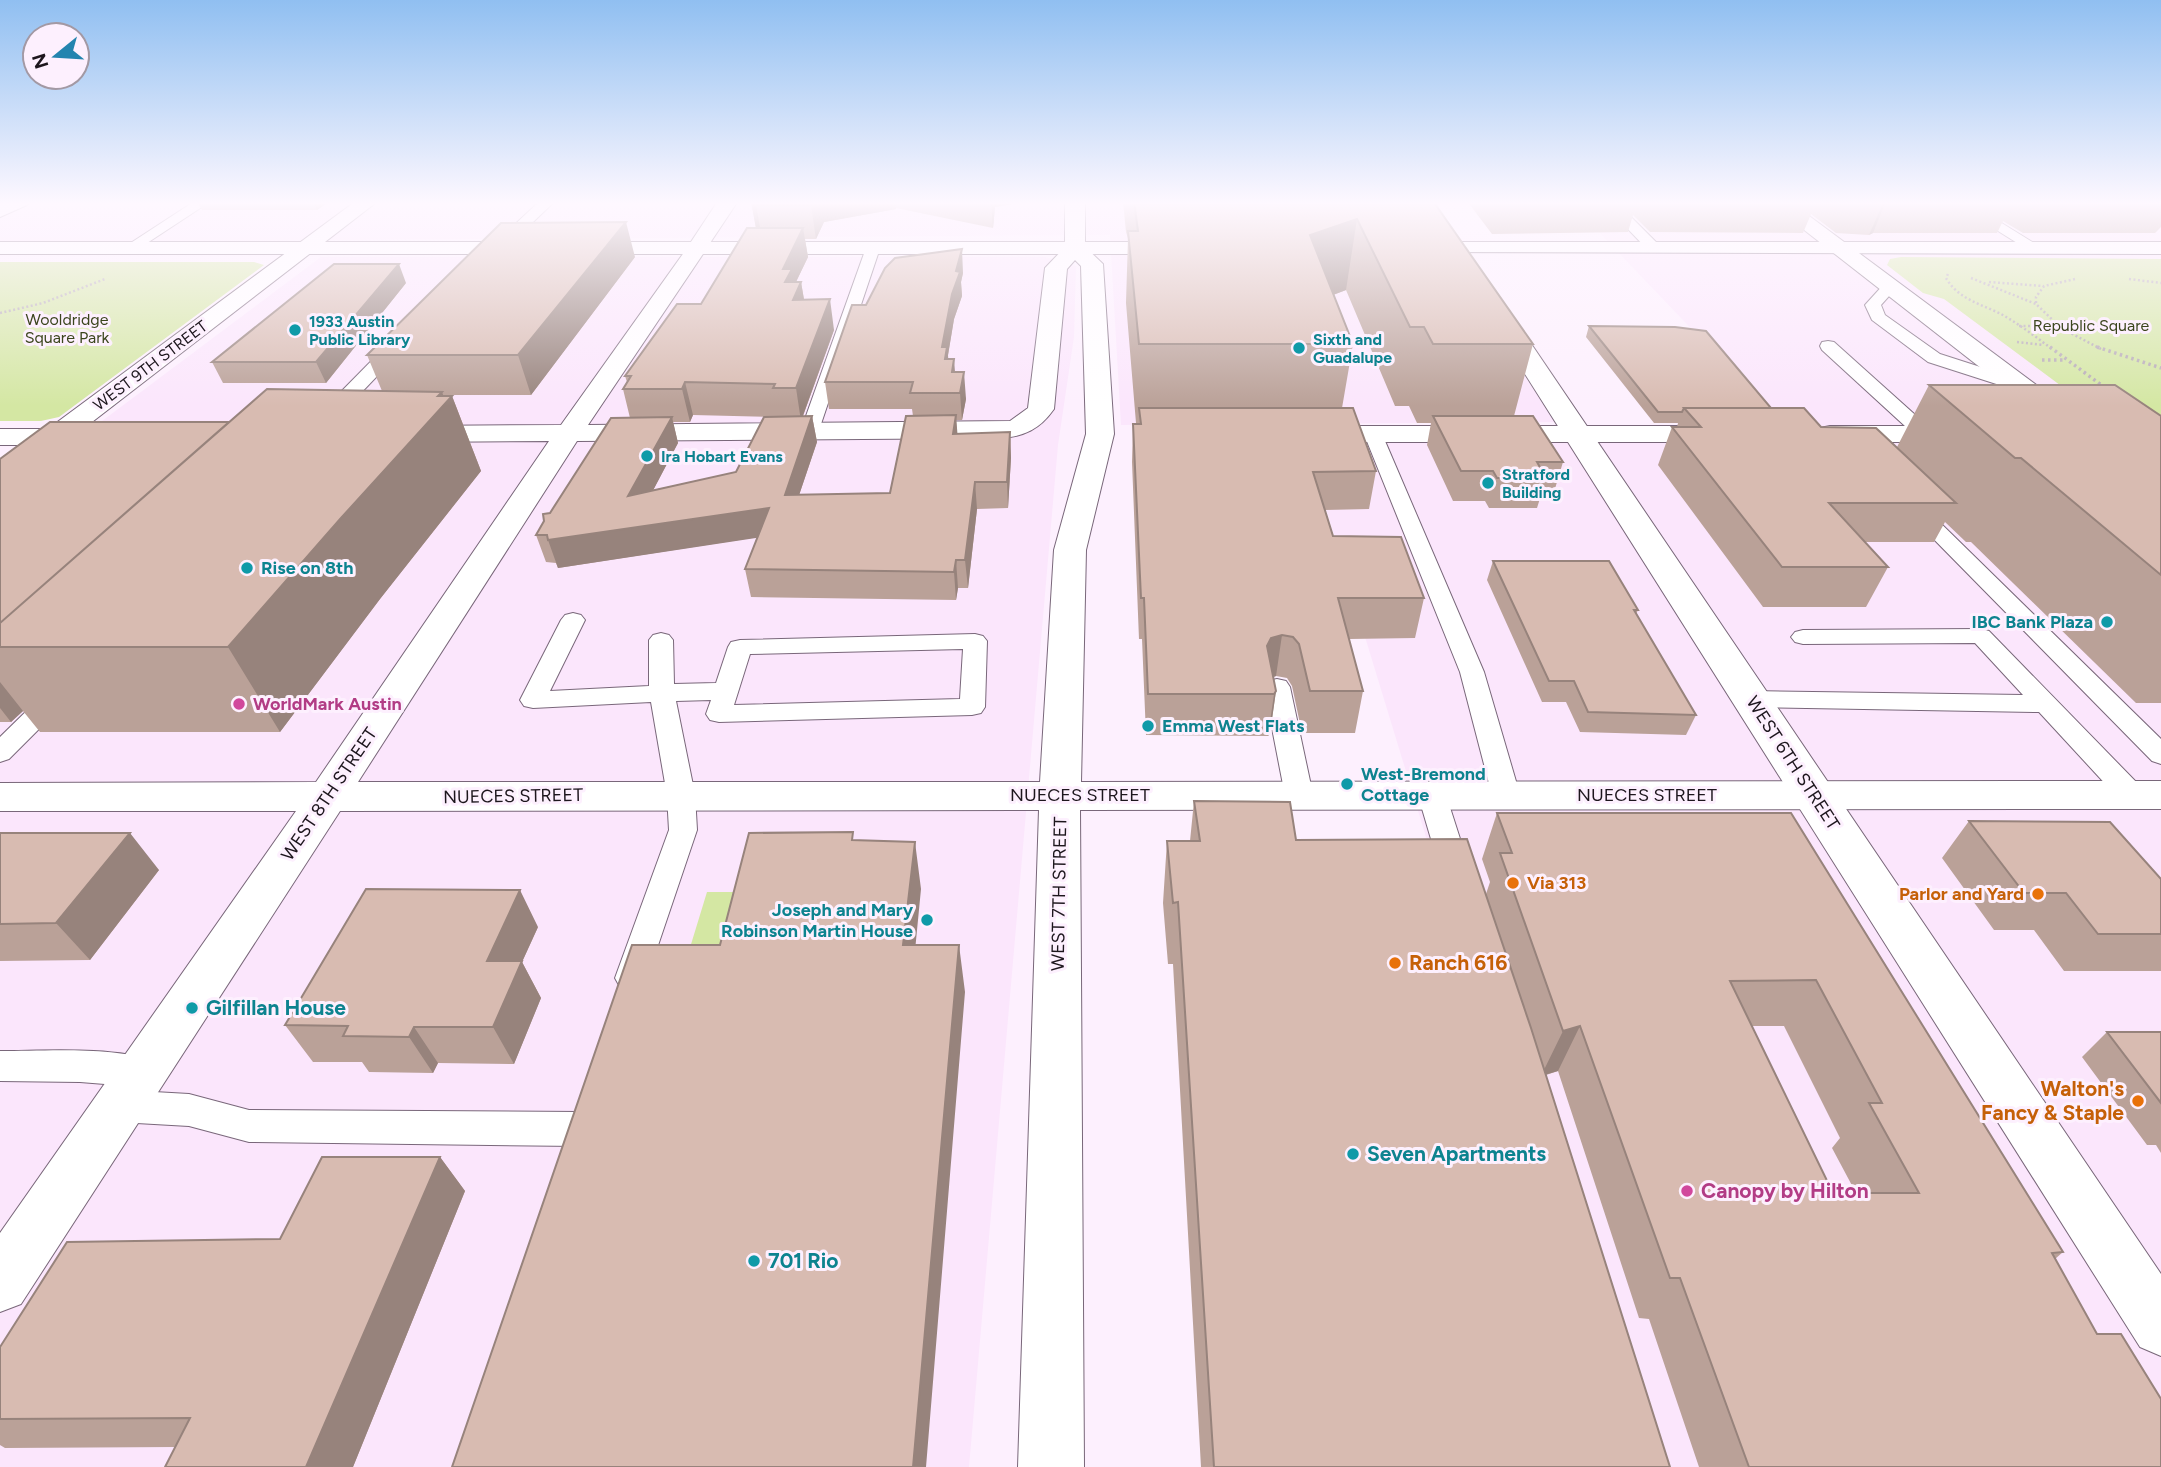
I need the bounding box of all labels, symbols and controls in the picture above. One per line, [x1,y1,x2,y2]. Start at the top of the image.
north arrow [21,21,91,91]
text: N [27,51,54,72]
park label: Wooldridge Square Park [25,310,110,347]
place label: 1933 Austin Public Library [309,312,411,349]
street label: WEST 9TH STREET [90,316,211,414]
park label: Republic Square [2033,316,2150,335]
marker: 1933 Austin Public Library [287,322,303,338]
place label: Sixth and Guadalupe [1313,330,1392,367]
marker: Sixth and Guadalupe [1291,340,1307,356]
place label: Ira Hobart Evans [661,447,783,466]
marker: Ira Hobart Evans [639,448,655,464]
place label: Stratford Building [1502,465,1570,502]
marker: Stratford Building [1480,475,1496,491]
place label: Rise on 8th [261,557,353,579]
marker: Rise on 8th [239,560,255,576]
place label: IBC Bank Plaza [1972,611,2093,633]
marker: IBC Bank Plaza [2099,614,2115,630]
street label: WEST 6TH STREET [1742,692,1844,834]
place label: WorldMark Austin [253,693,402,715]
marker: WorldMark Austin [231,696,247,712]
place label: Emma West Flats [1162,715,1305,737]
marker: Emma West Flats [1140,718,1156,734]
street label: WEST 8TH STREET [276,723,382,865]
place label: West-Bremond Cottage [1361,763,1486,806]
marker: West-Bremond Cottage [1339,776,1355,792]
street label: NUECES STREET [443,784,583,808]
street label: NUECES STREET [1010,784,1150,806]
street label: NUECES STREET [1577,784,1717,806]
street label: WEST 7TH STREET [1047,817,1071,971]
place label: Via 313 [1527,872,1586,894]
marker: Via 313 [1505,875,1521,891]
place label: Parlor and Yard [1899,883,2024,905]
marker: Parlor and Yard [2030,886,2046,902]
place label: Joseph and Mary Robinson Martin House [721,899,914,942]
marker: Joseph and Mary Robinson Martin House [919,912,935,928]
place label: Ranch 616 [1409,950,1507,975]
marker: Ranch 616 [1387,955,1403,971]
place label: Gilfillan House [206,995,346,1020]
marker: Gilfillan House [184,1000,200,1016]
place label: Walton's Fancy & Staple [1981,1076,2124,1125]
marker: Walton's Fancy & Staple [2130,1093,2146,1109]
place label: Seven Apartments [1367,1141,1546,1166]
marker: Seven Apartments [1345,1146,1361,1162]
place label: Canopy by Hilton [1701,1178,1869,1203]
marker: Canopy by Hilton [1679,1183,1695,1199]
place label: 701 Rio [768,1248,838,1273]
marker: 701 Rio [746,1253,762,1269]

